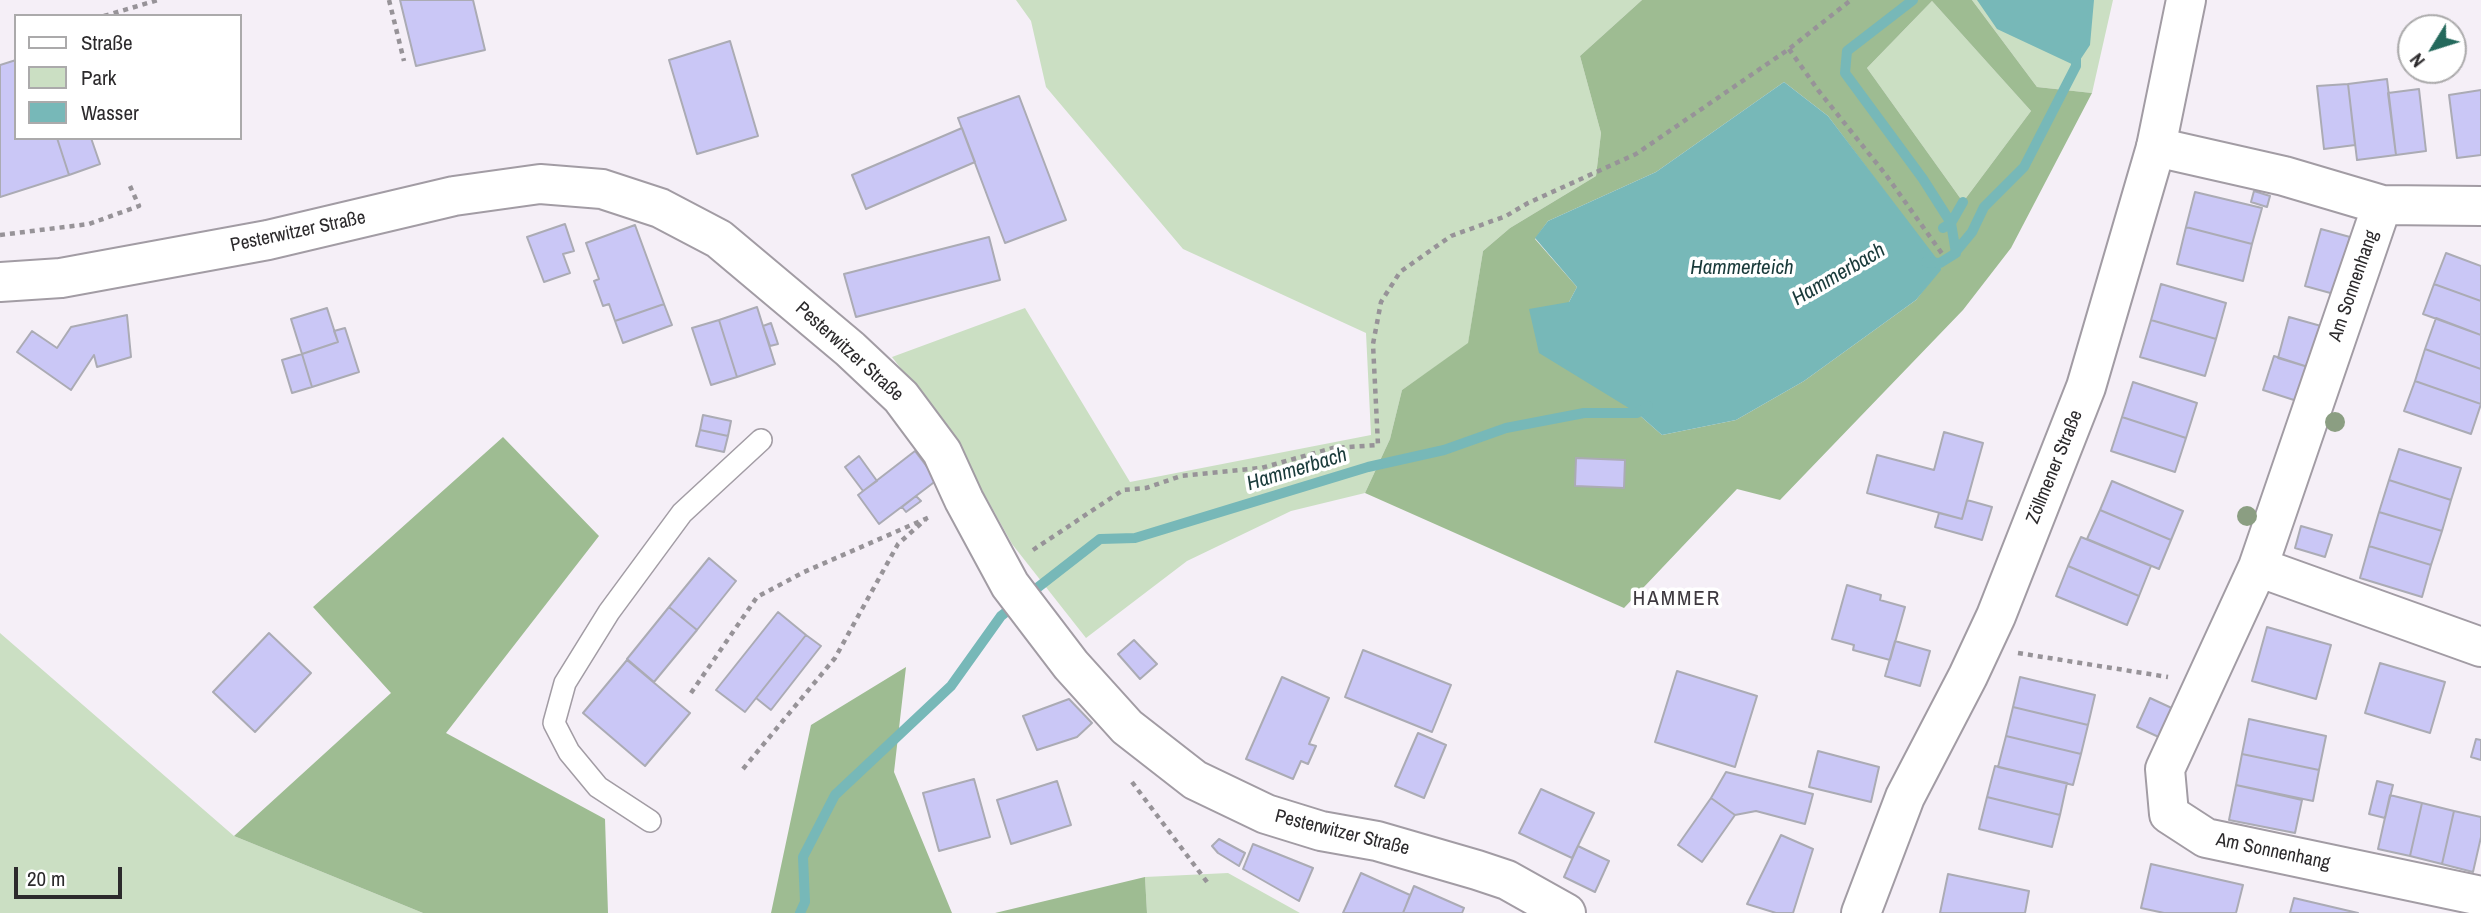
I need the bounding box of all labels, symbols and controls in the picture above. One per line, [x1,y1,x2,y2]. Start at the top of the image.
legend [14,14,242,140]
north arrow [2397,14,2467,84]
text: Straße [81,28,133,57]
text: N [2403,48,2431,73]
text: Park [81,63,116,92]
text: Wasser [81,98,139,127]
street label: Pesterwitzer Straße [228,207,368,257]
street label: Am Sonnenhang [2324,227,2384,345]
water label: Hammerbach [1788,238,1890,312]
water label: Hammerteich [1690,255,1794,281]
street label: Pesterwitzer Straße [790,297,908,407]
street label: Zöllmener Straße [2022,407,2088,527]
water label: Hammerbach [1244,443,1350,497]
district label: HAMMER [1633,586,1721,612]
street label: Pesterwitzer Straße [1272,805,1412,861]
street label: Am Sonnenhang [2214,829,2332,875]
scale bar [18,853,126,897]
text: 20 m [27,864,65,893]

